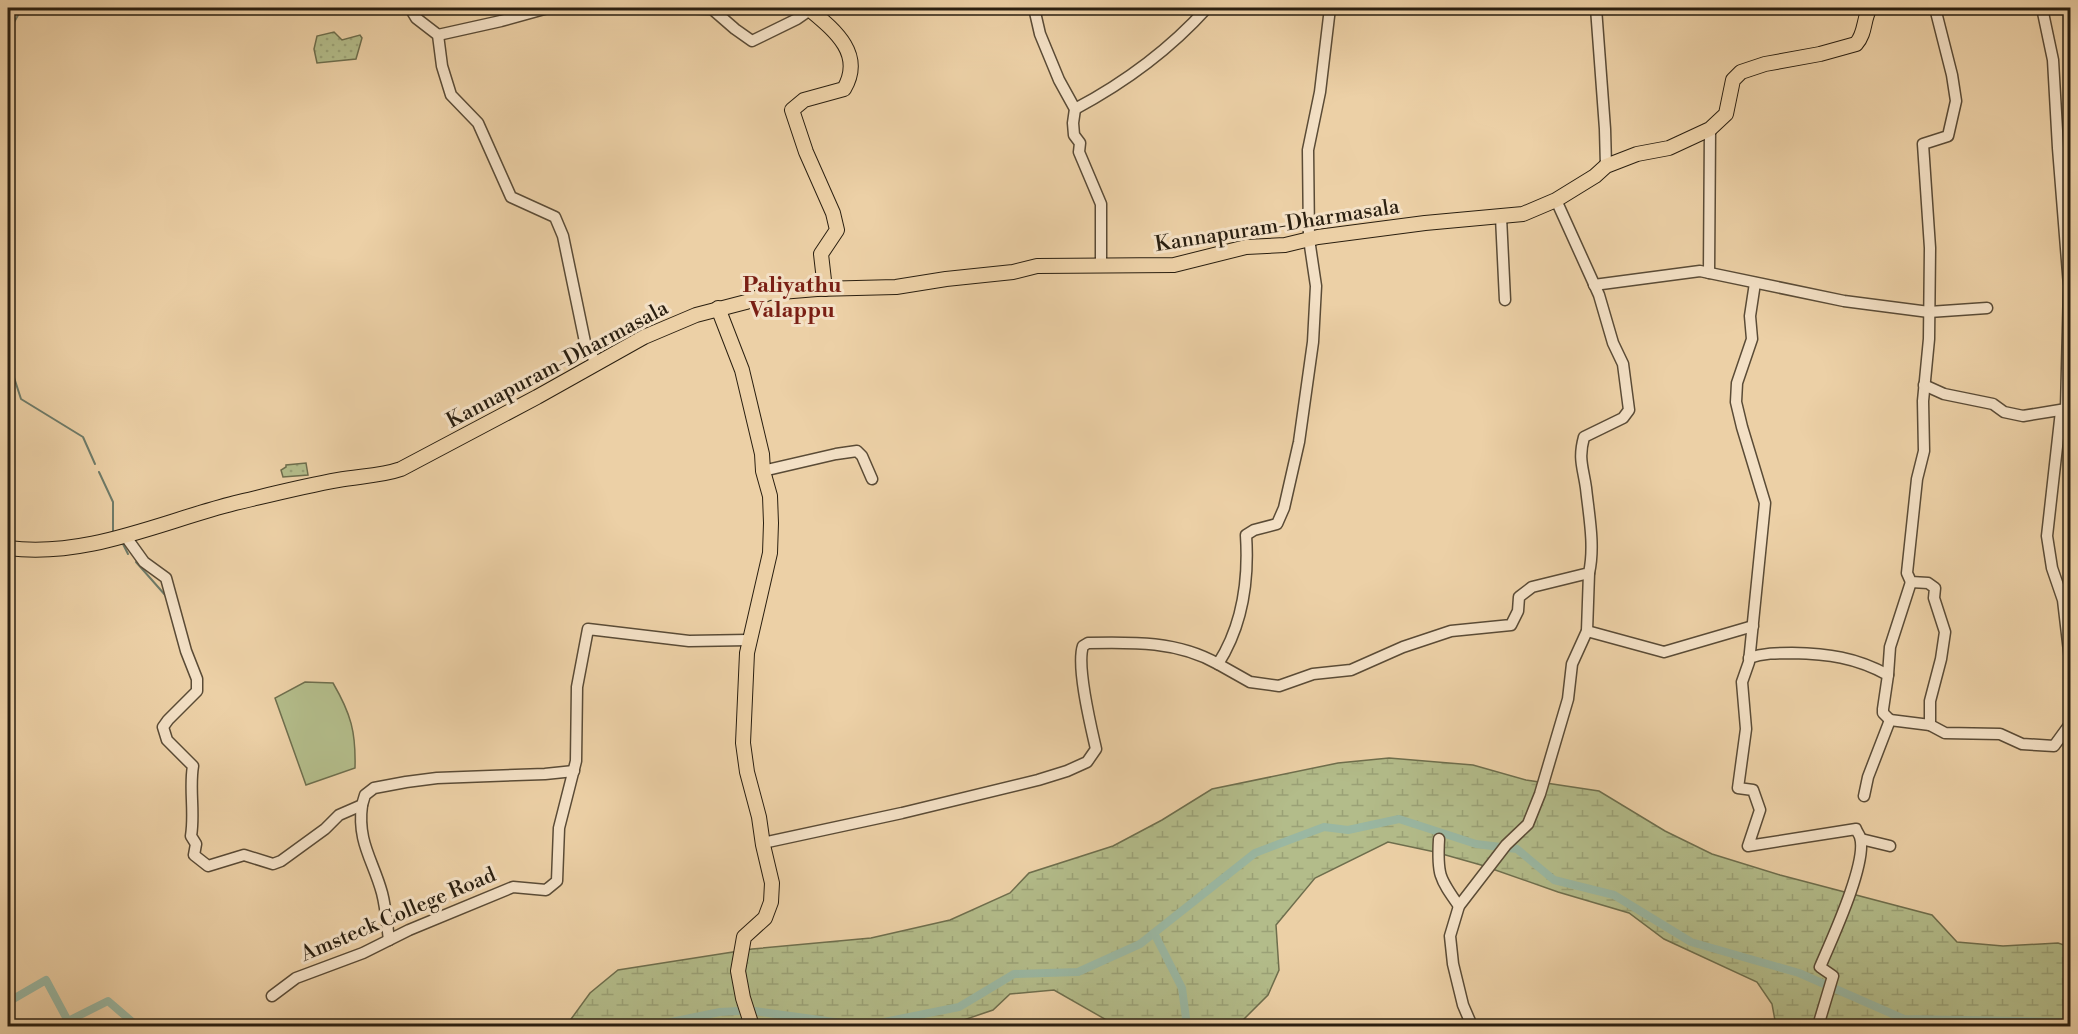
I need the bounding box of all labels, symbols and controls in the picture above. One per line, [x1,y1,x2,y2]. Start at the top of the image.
street label: Kannapuram-Dharmasala [1153,194,1402,258]
district label: Paliyathu Valappu [743,272,842,324]
street label: Kannapuram-Dharmasala [442,295,673,434]
street label: Amsteck College Road [296,862,500,968]

